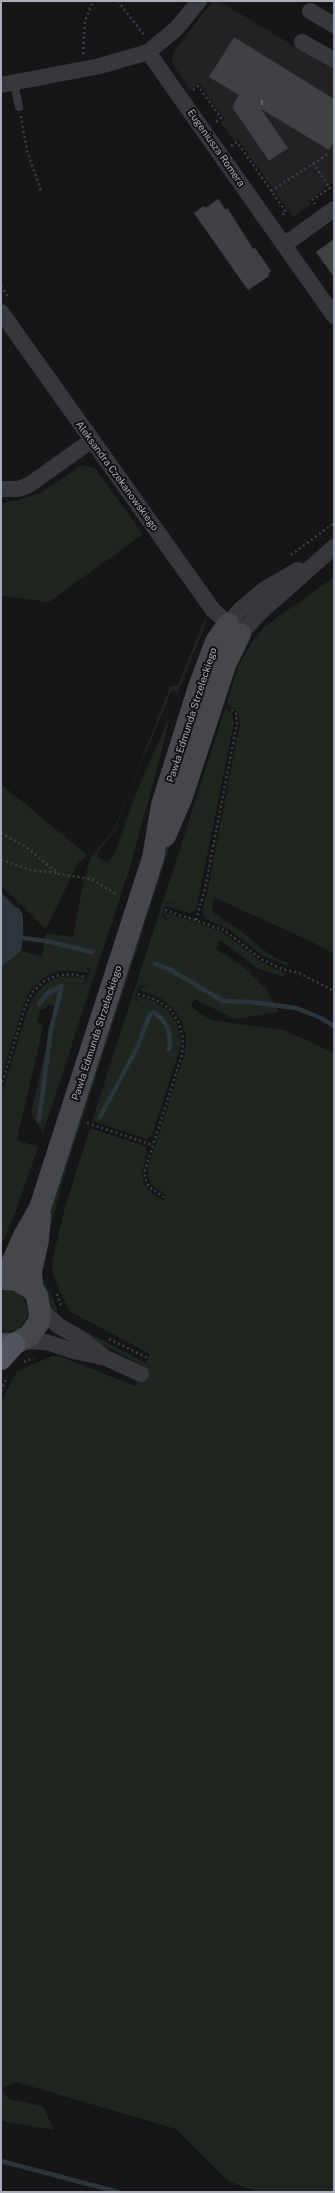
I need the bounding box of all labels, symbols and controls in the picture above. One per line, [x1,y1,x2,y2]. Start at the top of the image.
house number: 1 [260,98,264,108]
street label: Eugeniusza Romera [185,107,247,189]
street label: Aleksandra Czekanowskiego [73,419,161,533]
street label: Pawła Edmunda Strzeleckiego [164,646,220,784]
street label: Pawła Edmunda Strzeleckiego [69,964,125,1102]

